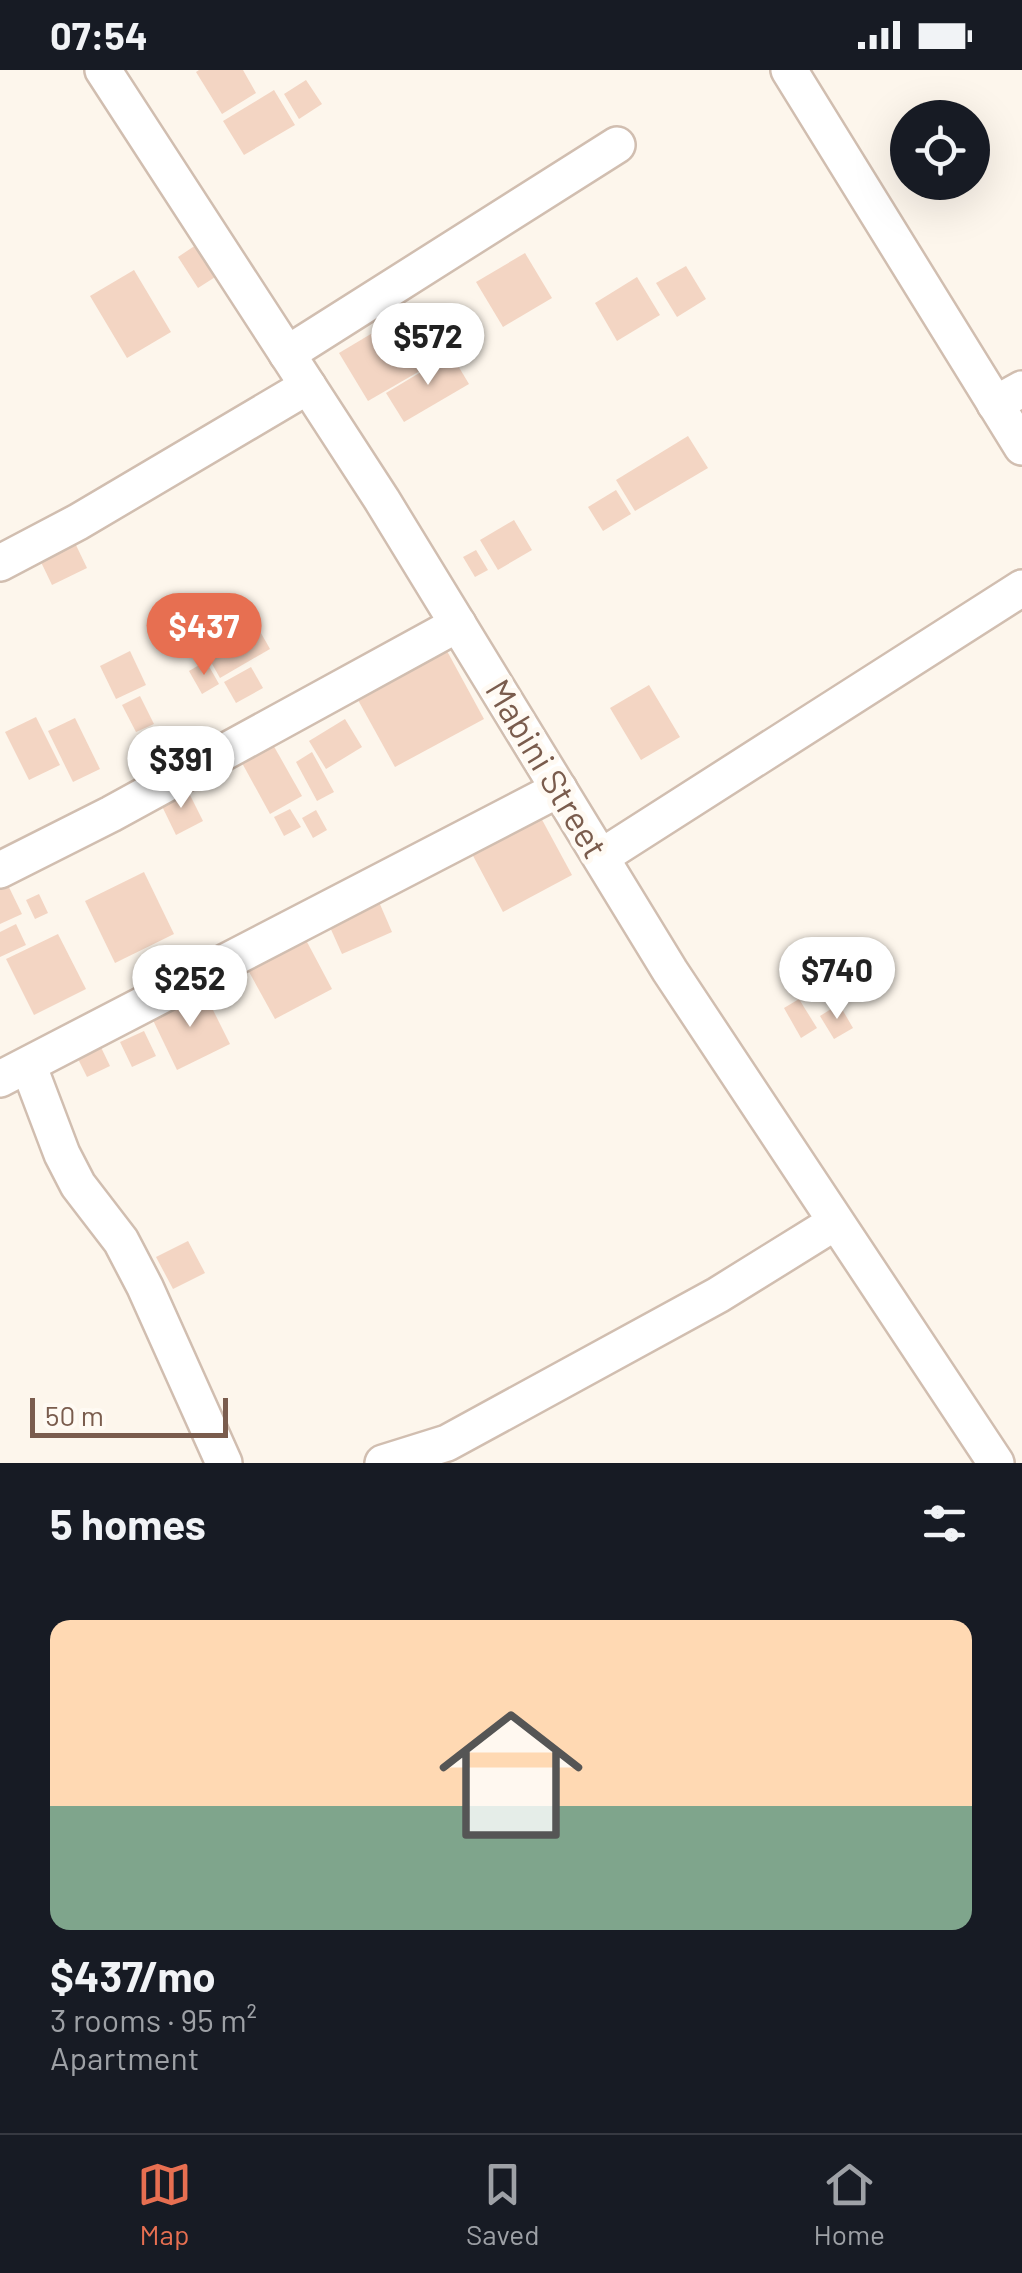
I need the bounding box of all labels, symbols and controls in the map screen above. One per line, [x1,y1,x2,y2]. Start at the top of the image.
text: 07:54 [50,12,148,58]
map controls [890,100,990,200]
button: locate [890,100,990,200]
pin: $572 [369,303,487,388]
text: $572 [393,316,463,354]
pin: $437 [145,593,263,678]
text: $437 [169,606,239,644]
street label: Mabini Street [478,671,618,865]
pin: $391 [122,726,240,811]
text: $391 [149,739,213,777]
pin: $740 [778,937,896,1022]
pin: $252 [131,945,249,1030]
text: $740 [801,950,873,988]
text: $252 [154,958,226,996]
scale bar [30,1393,228,1438]
text: 50 m [45,1398,104,1432]
icon: filters [917,1496,972,1551]
text: 5 homes [50,1498,206,1548]
icon: home [421,1685,601,1865]
text: $437/mo [50,1950,216,2000]
text: 3 rooms · 95 m² [50,2000,257,2038]
text: Apartment [50,2038,199,2076]
tab: Map [137,2157,192,2251]
tab: Saved [466,2157,540,2251]
tab: Home [814,2157,885,2251]

